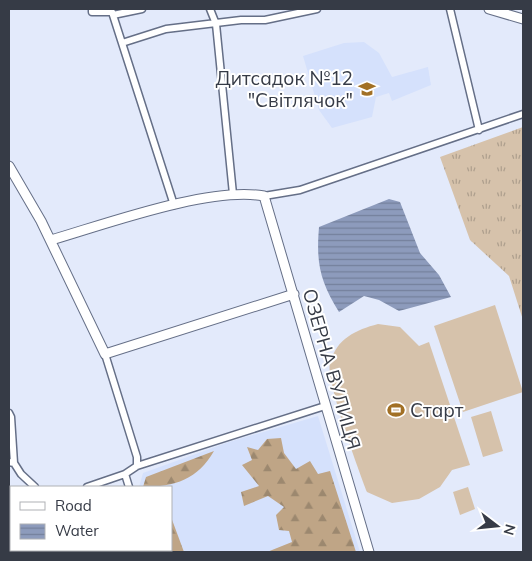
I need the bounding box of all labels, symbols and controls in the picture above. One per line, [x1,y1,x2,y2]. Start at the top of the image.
place label: Дитсадок №12 "Світлячок" [215,66,353,112]
school or university icon: Дитсадок №12 "Світлячок" [357,79,377,99]
street label: ОЗЕРНА ВУЛИЦЯ [298,286,366,452]
place label: Старт [410,398,464,422]
sports icon: Старт [386,400,406,420]
legend [10,486,172,551]
text: Road [55,496,92,515]
north arrow [472,501,522,551]
text: Water [55,521,99,540]
text: N [499,522,520,537]

